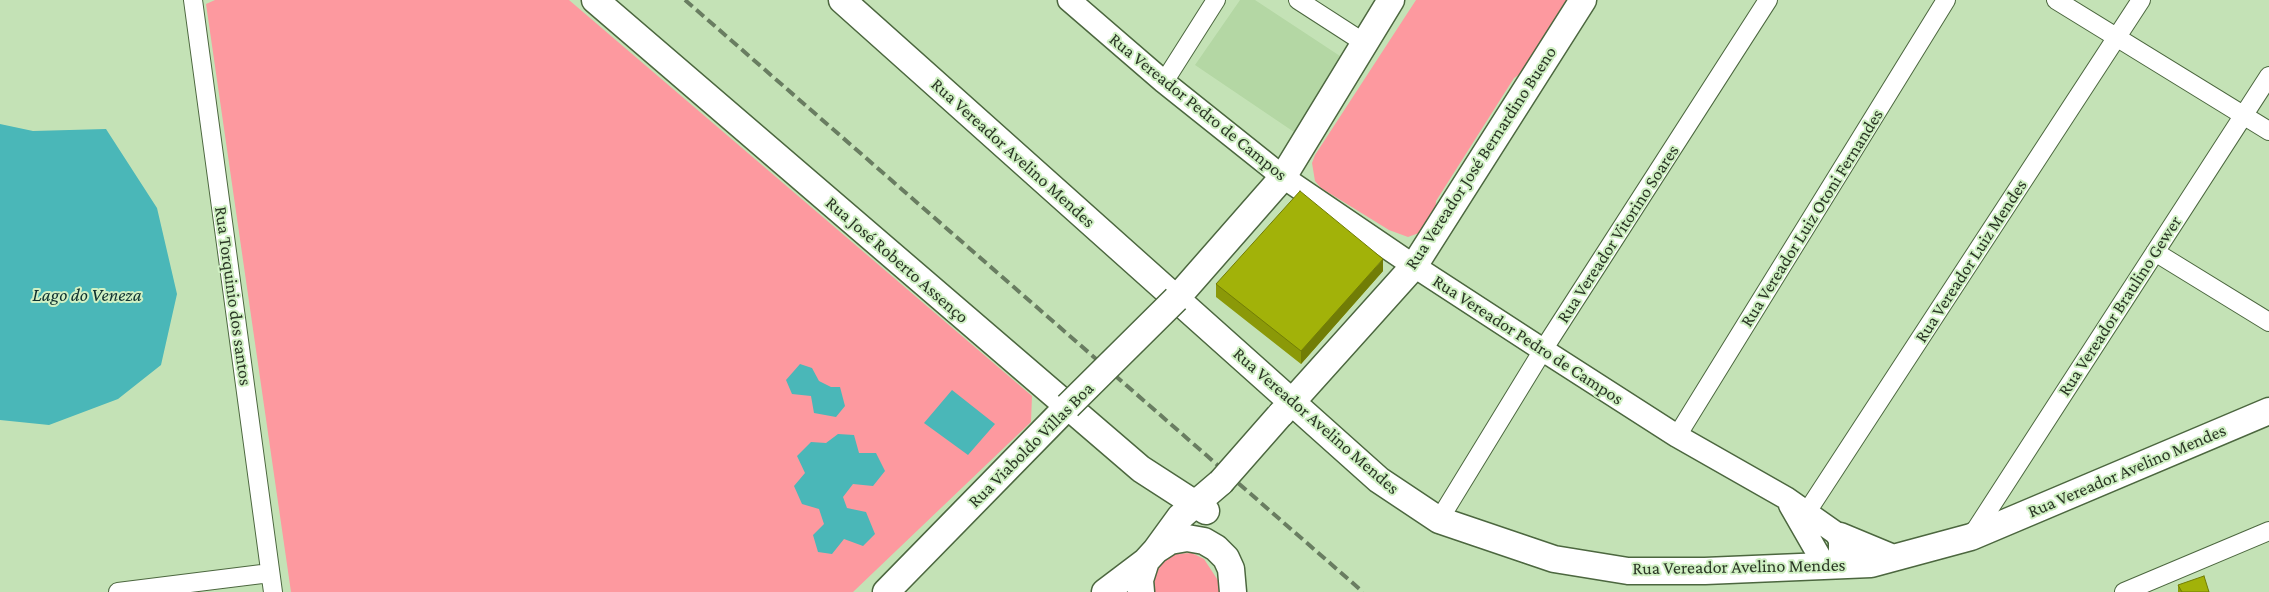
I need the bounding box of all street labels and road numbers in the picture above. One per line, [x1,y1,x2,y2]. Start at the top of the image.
street label: Rua Vereador Pedro de Campos [1105,29,1291,185]
street label: Rua Vereador José Bernardino Bueno [1401,42,1561,274]
street label: Rua Vereador Avelino Mendes [927,74,1099,232]
street label: Rua Vereador Luiz Otoni Fernandes [1736,105,1888,331]
street label: Rua Vereador Vitorino Soares [1552,141,1684,327]
street label: Rua Vereador Luiz Mendes [1910,175,2032,347]
street label: Rua José Roberto Assenço [821,192,973,328]
street label: Rua Torquinio dos santos [210,205,256,387]
street label: Rua Vereador Braulino Gewer [2054,212,2186,400]
street label: Rua Vereador Pedro de Campos [1429,270,1627,410]
street label: Rua Vereador Avelino Mendes [1228,343,1404,499]
street label: Rua Viaboldo Villas Boa [964,378,1098,512]
street label: Rua Vereador Avelino Mendes [2025,419,2229,523]
street label: Rua Vereador Avelino Mendes [1632,554,1846,580]

